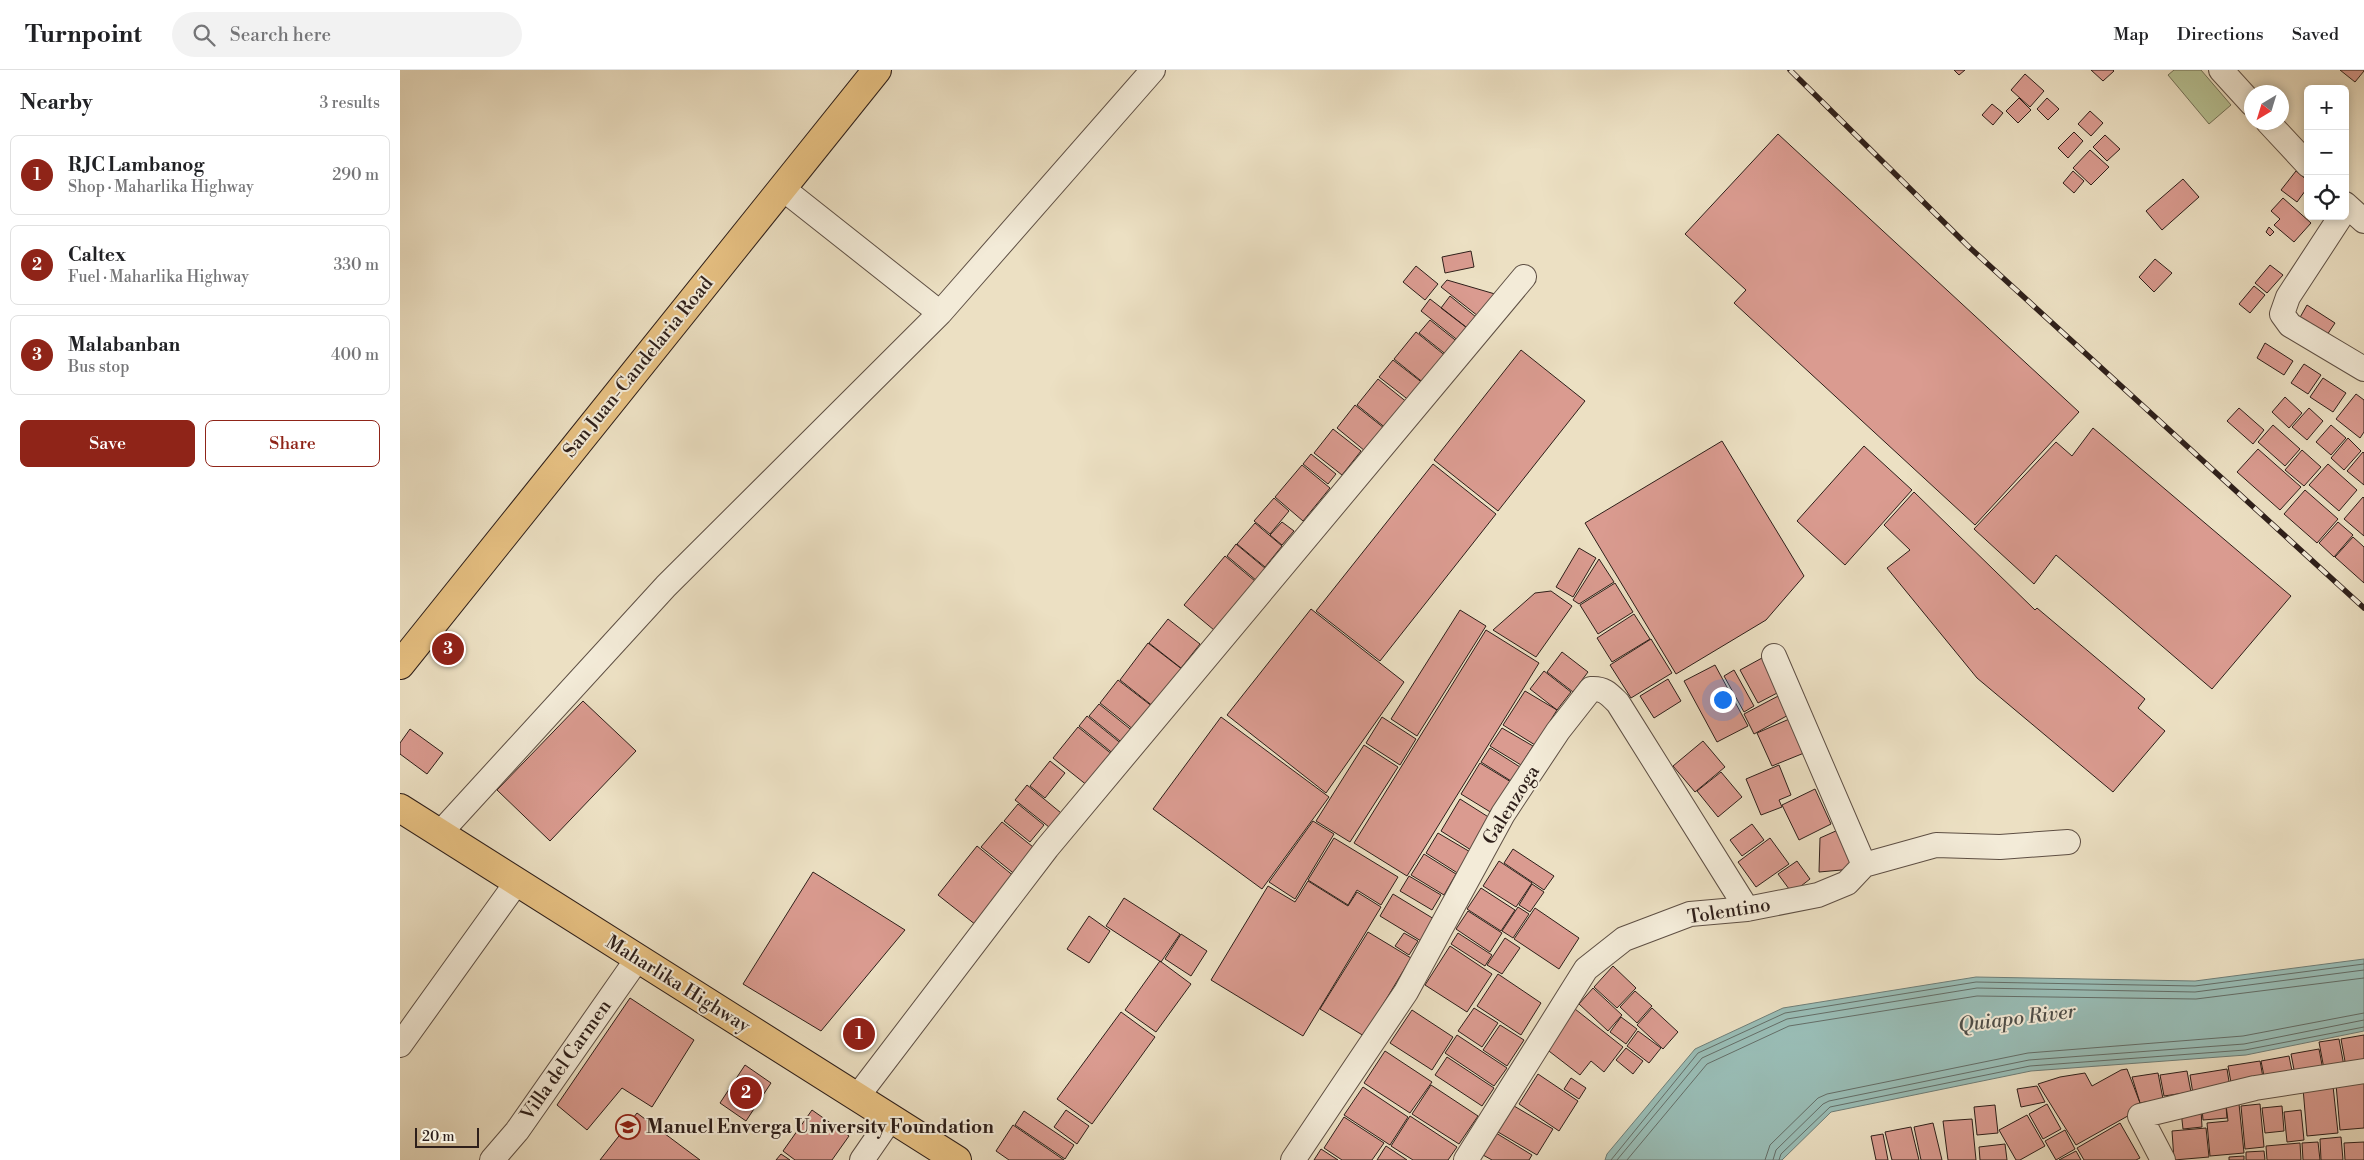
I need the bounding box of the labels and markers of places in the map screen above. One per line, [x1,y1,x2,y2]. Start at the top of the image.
pin: 3 [432,630,464,668]
pin: 1 [843,1015,875,1053]
pin: 2 [730,1074,762,1112]
school or university icon: Manuel Enverga University Foundation [615,1114,641,1140]
place label: Manuel Enverga University Foundation [646,1115,994,1139]

